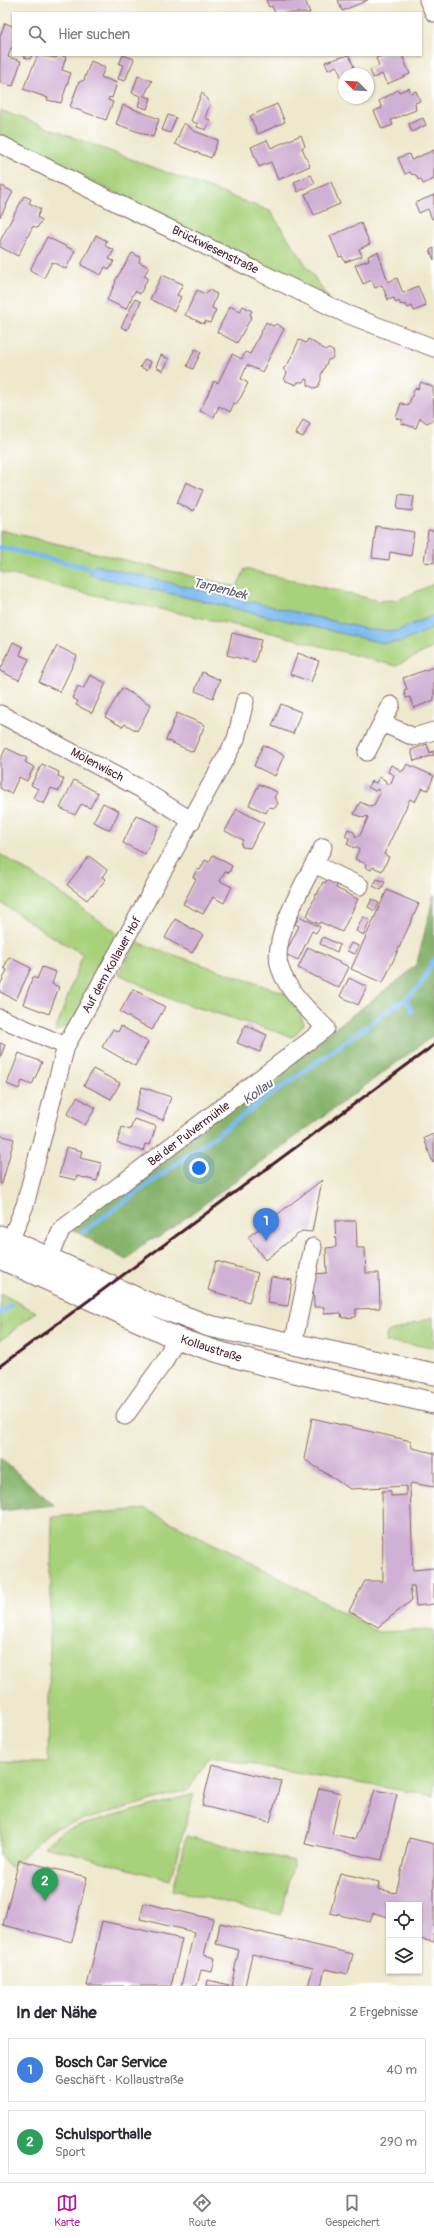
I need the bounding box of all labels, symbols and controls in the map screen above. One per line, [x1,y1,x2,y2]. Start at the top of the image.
search box [12,12,422,56]
icon: search [26,23,48,45]
text: Hier suchen [58,25,130,44]
north arrow [338,68,374,104]
street label: Brückwiesenstraße [169,223,261,278]
water label: Tarpenbek [191,575,250,604]
street label: Mölenwisch [68,745,126,785]
street label: Auf dem Kollauer Hof [79,914,145,1016]
water label: Kollau [240,1075,277,1108]
street label: Bei der Pulvermühle [145,1098,233,1170]
your location [189,1158,209,1178]
pin: 1 [253,1208,279,1241]
street label: Kollaustraße [179,1332,243,1366]
pin: 2 [32,1868,58,1901]
map controls [386,1902,422,1974]
button: locate [386,1902,422,1938]
button: layers [386,1938,422,1974]
text: In der Nähe [16,2002,97,2023]
text: 2 Ergebnisse [349,2004,418,2020]
text: Bosch Car Service [55,2053,167,2072]
text: 1 [27,2062,33,2078]
text: 40 m [386,2062,417,2078]
text: Geschäft · Kollaustraße [55,2072,184,2088]
text: Schulsporthalle [55,2125,151,2144]
text: 2 [26,2134,34,2150]
text: 290 m [380,2134,417,2150]
text: Sport [55,2144,86,2160]
tab: Karte [54,2192,80,2229]
tab: Route [189,2192,216,2229]
tab: Gespeichert [325,2192,380,2229]

